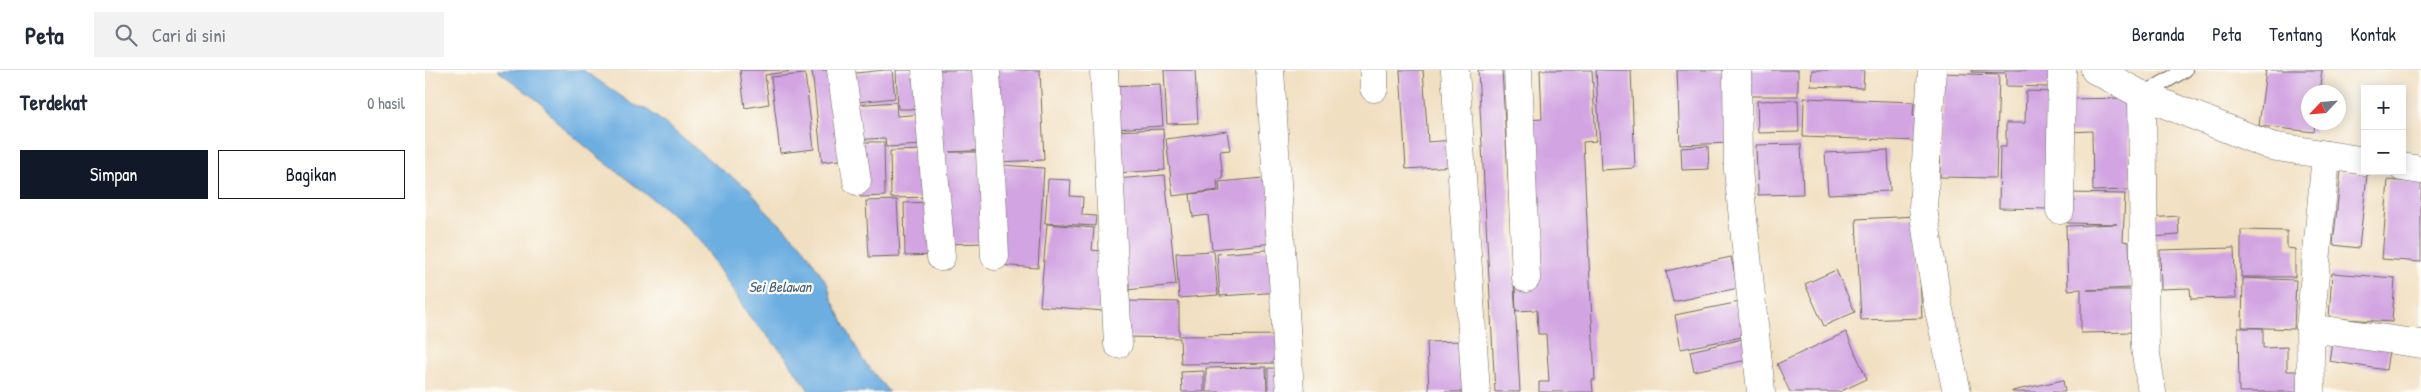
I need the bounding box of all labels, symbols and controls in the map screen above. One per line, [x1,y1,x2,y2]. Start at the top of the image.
search box [94,12,444,57]
text: Peta [25,19,64,51]
icon: search [112,21,140,49]
text: Cari di sini [152,22,226,48]
text: Beranda [2132,22,2184,47]
text: Peta [2212,22,2241,47]
text: Tentang [2269,22,2322,47]
text: Kontak [2350,22,2396,47]
north arrow [2301,85,2346,130]
map controls [2361,85,2406,175]
button: + [2361,85,2406,130]
text: Terdekat [20,88,87,117]
text: 0 hasil [367,92,405,114]
button: − [2361,130,2406,175]
button: Simpan [20,150,208,199]
button: Bagikan [218,150,405,199]
water label: Sei Belawan [749,276,813,297]

